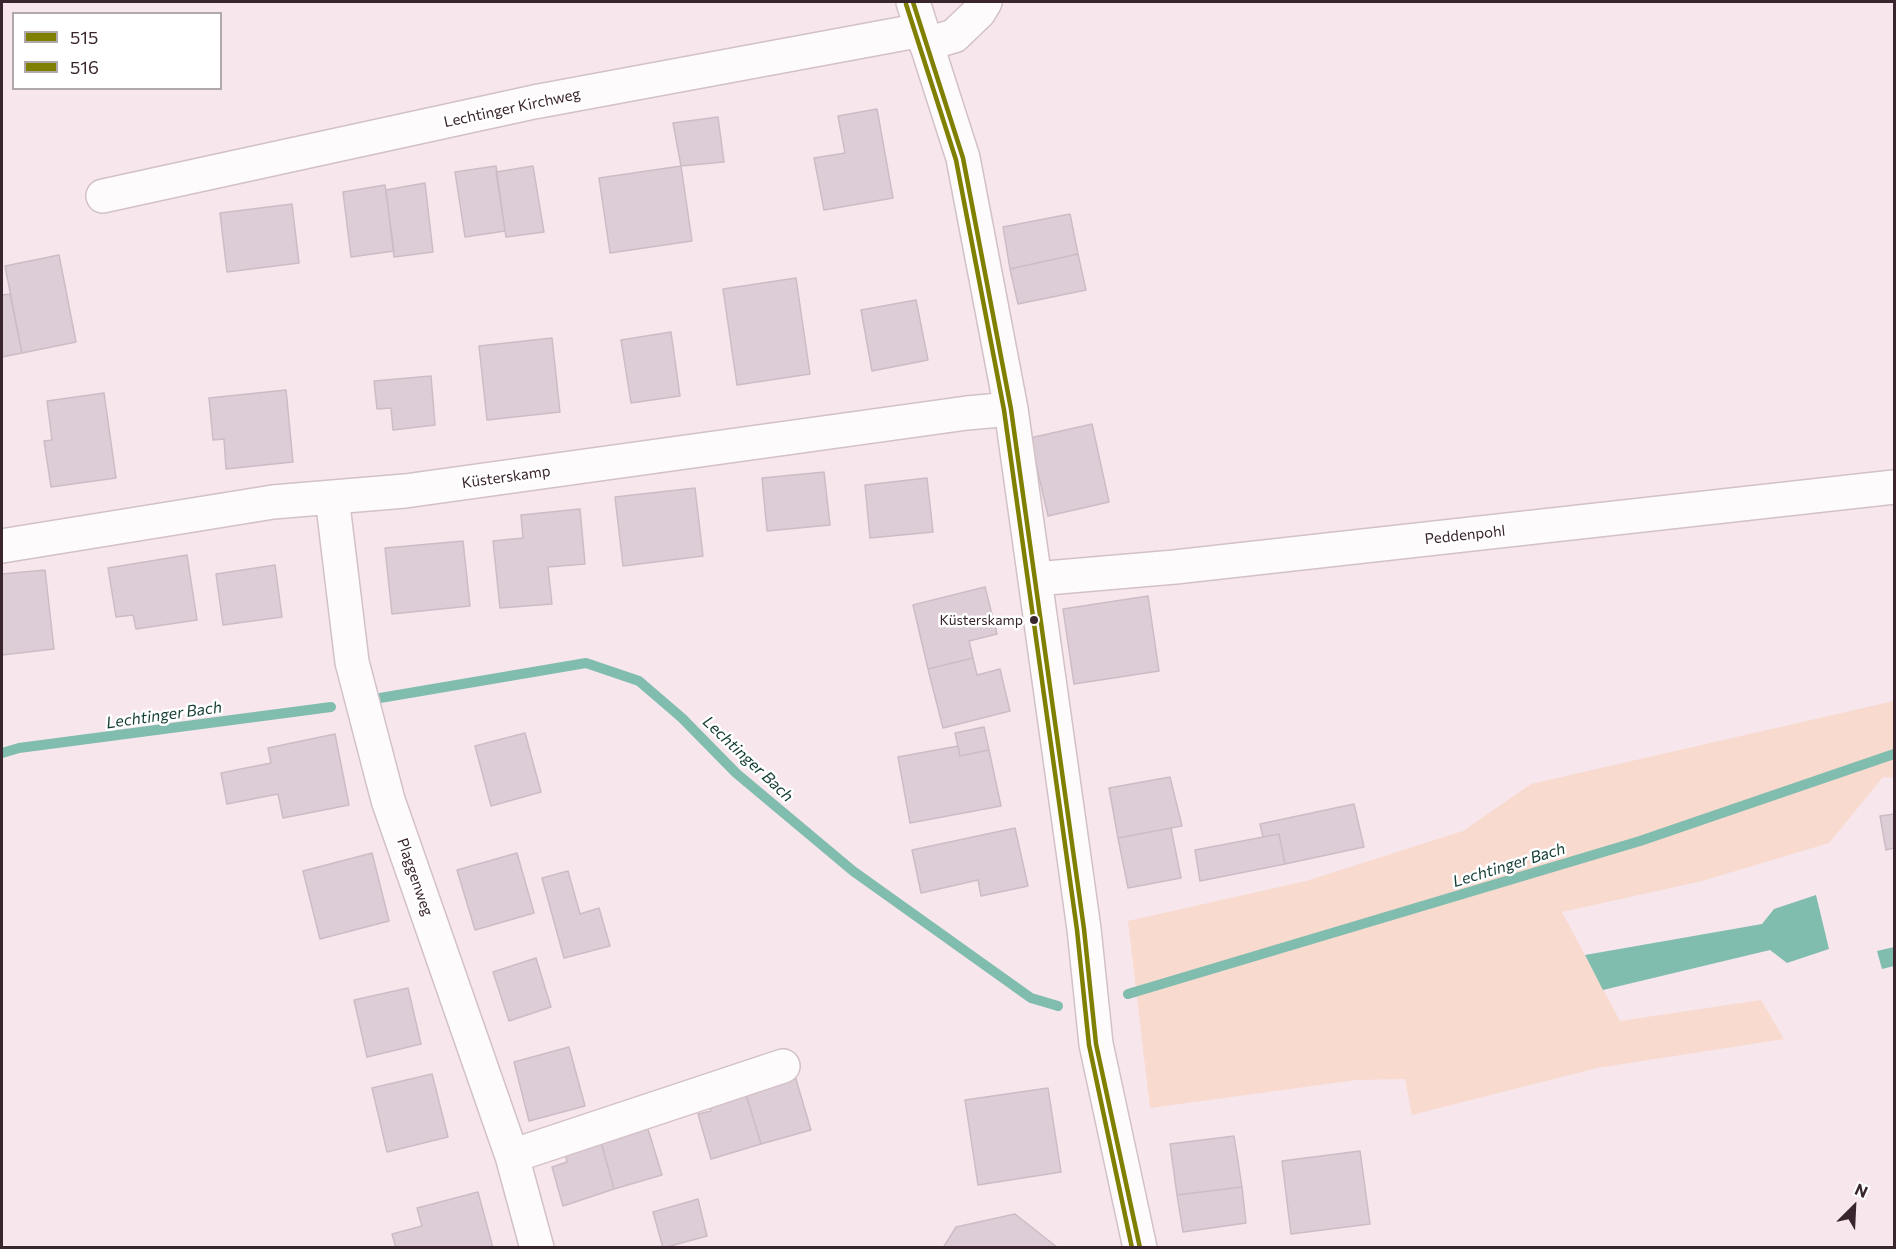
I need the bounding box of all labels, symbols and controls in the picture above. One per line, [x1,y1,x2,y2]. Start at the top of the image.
legend [12,12,222,90]
text: 515 [70,26,98,48]
text: 516 [70,56,99,78]
street label: Lechtinger Kirchweg [442,85,582,131]
street label: Küsterskamp [460,462,552,492]
street label: Peddenpohl [1424,522,1506,548]
place label: Küsterskamp [939,612,1023,628]
marker: Küsterskamp [1028,614,1040,626]
water label: Lechtinger Bach [105,697,223,733]
water label: Lechtinger Bach [699,712,797,806]
street label: Plaggenweg [393,836,437,918]
water label: Lechtinger Bach [1450,839,1568,891]
north arrow [1824,1177,1884,1237]
text: N [1852,1179,1871,1201]

